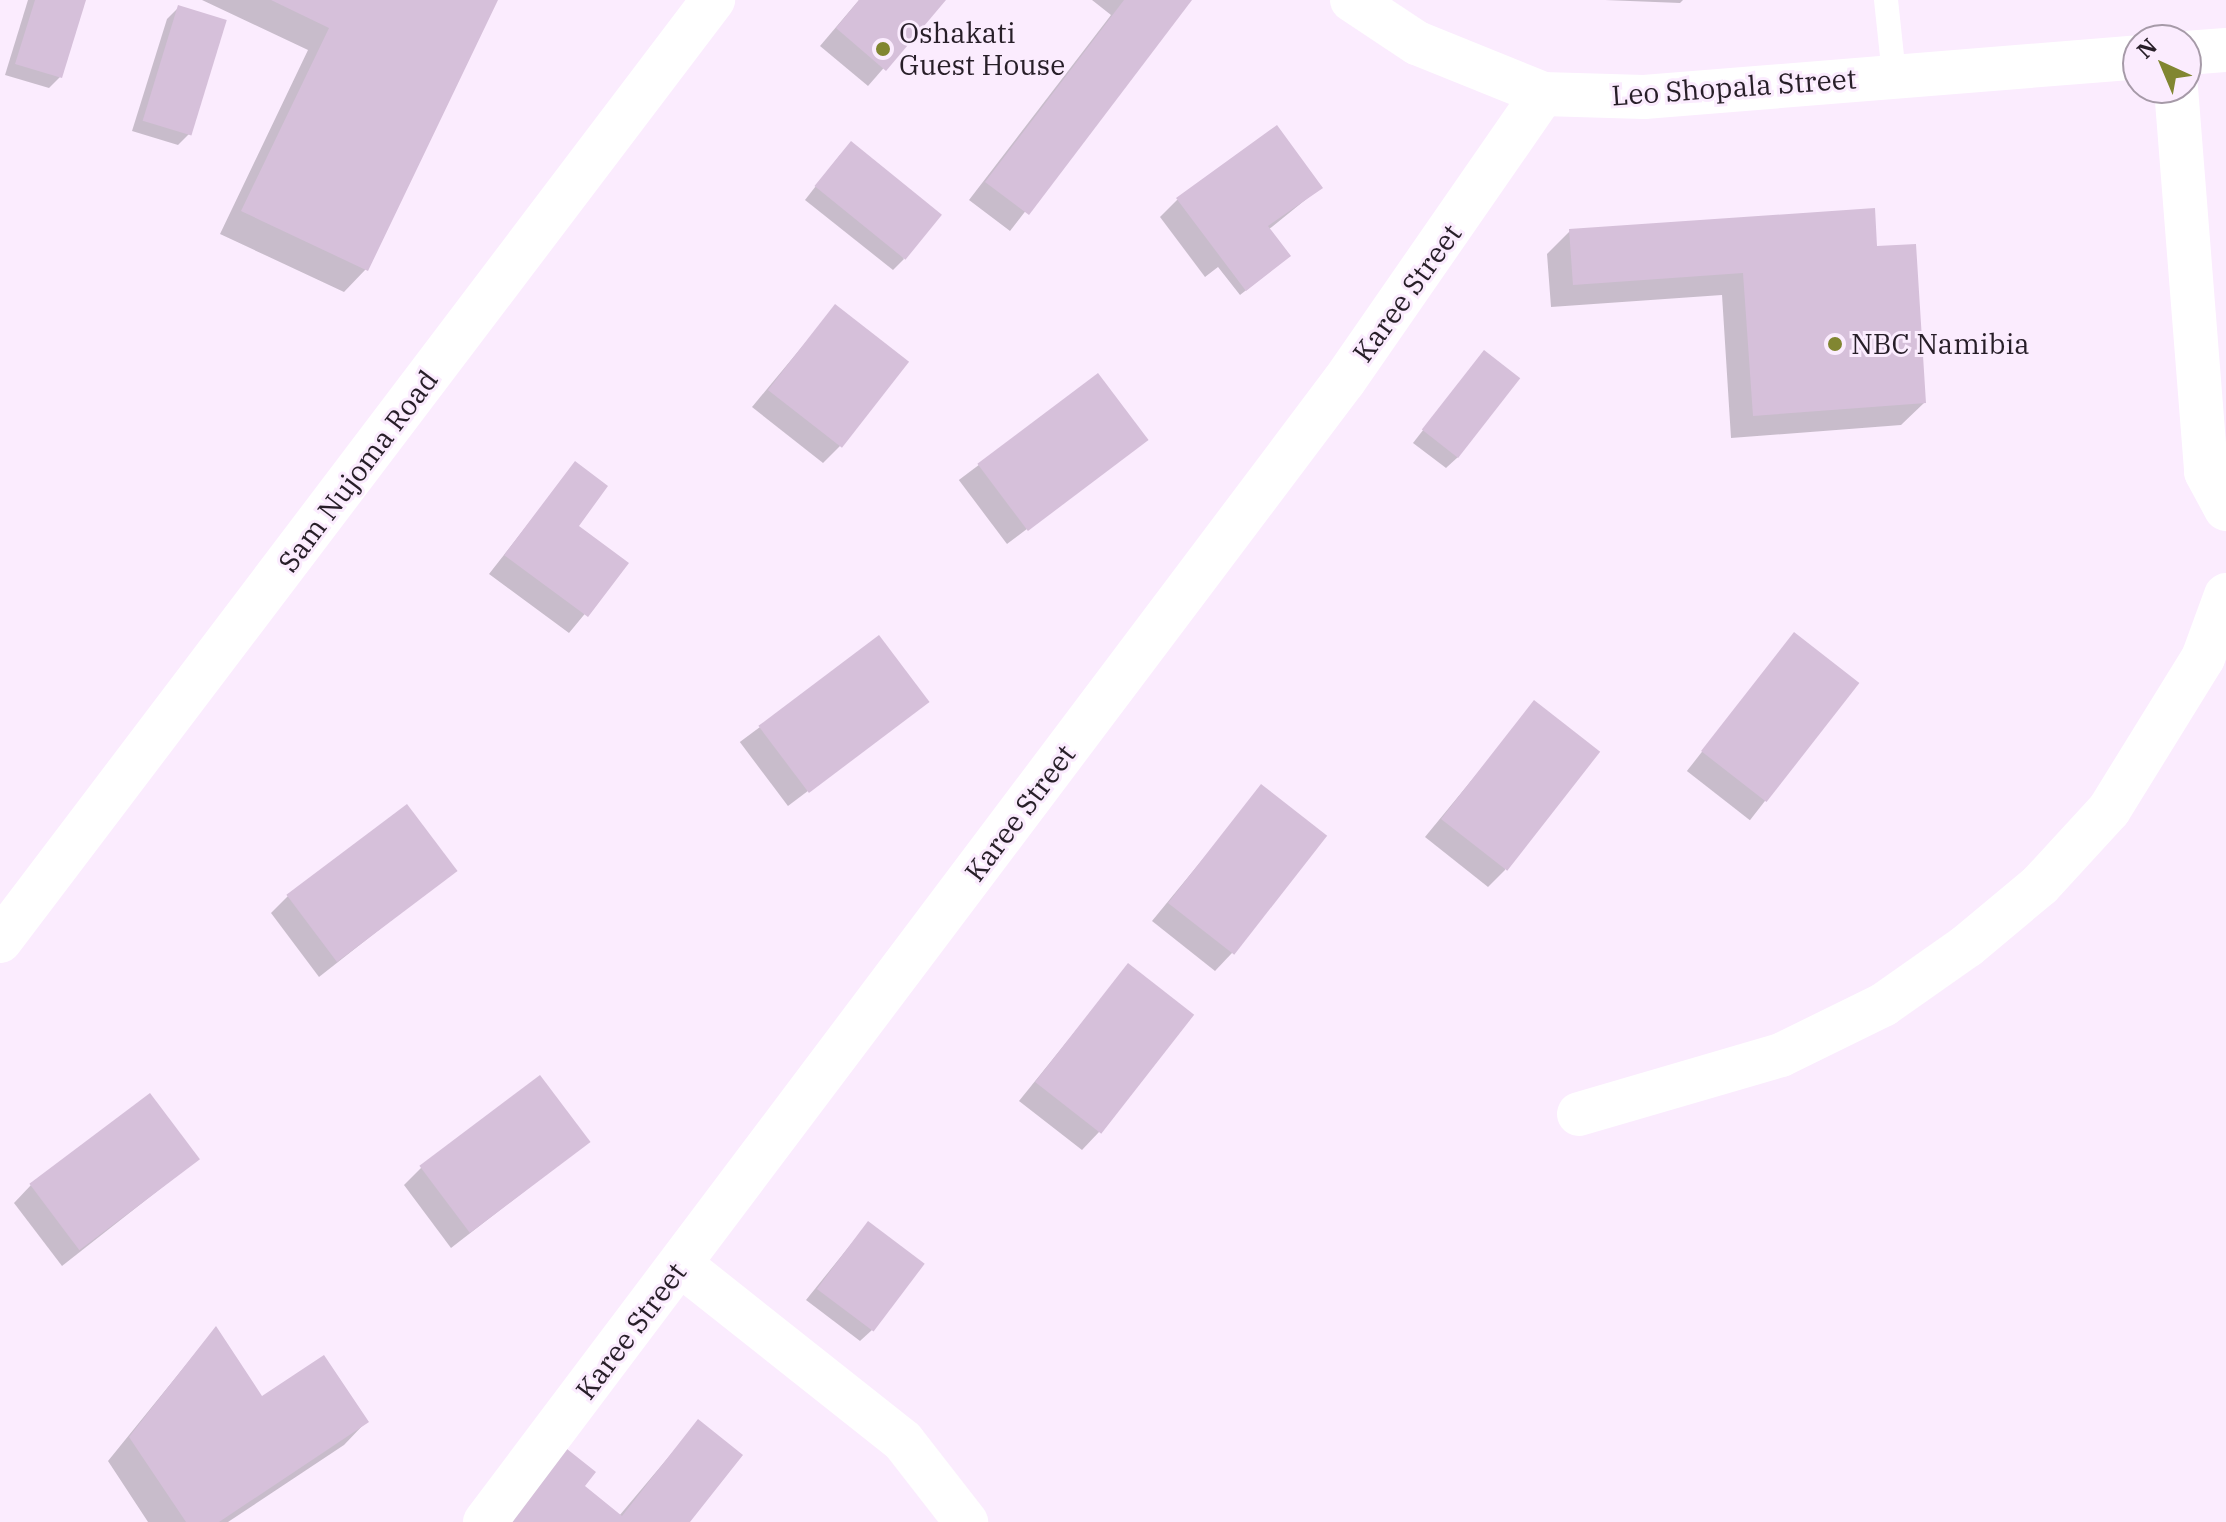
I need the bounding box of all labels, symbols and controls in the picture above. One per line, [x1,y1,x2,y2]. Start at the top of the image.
place label: Oshakati Guest House [899,16,1065,82]
north arrow [2122,24,2202,104]
text: N [2130,31,2163,64]
marker: Oshakati Guest House [874,40,892,58]
street label: Leo Shopala Street [1611,62,1857,112]
street label: Karee Street [1346,218,1468,368]
place label: NBC Namibia [1851,327,2029,361]
marker: NBC Namibia [1826,335,1844,353]
street label: Sam Nujoma Road [271,364,445,578]
street label: Karee Street [958,738,1082,888]
street label: Karee Street [569,1256,693,1406]

